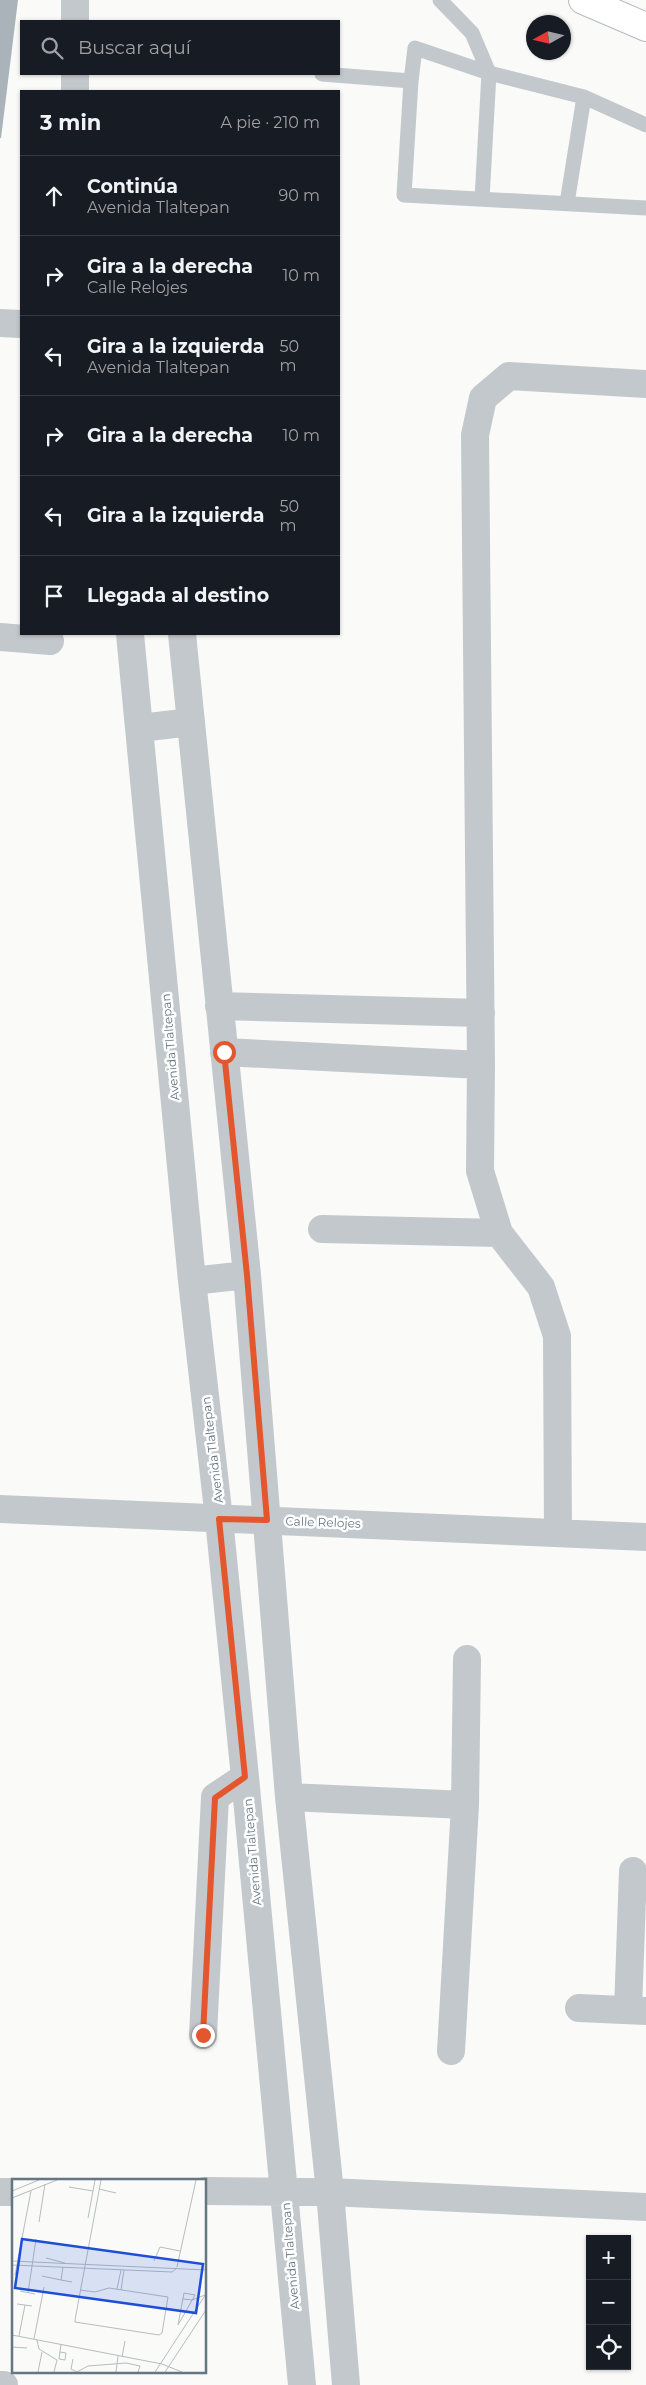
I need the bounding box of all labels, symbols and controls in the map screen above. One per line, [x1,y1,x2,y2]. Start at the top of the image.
north arrow [526,15,571,60]
search box [20,20,340,75]
icon: search [38,34,66,62]
text: Buscar aquí [78,36,191,59]
text: 3 min [40,110,101,135]
text: A pie · 210 m [220,113,320,132]
text: Continúa [87,175,178,198]
icon: ahead [40,182,68,210]
text: 90 m [278,186,320,205]
text: Avenida Tlaltepan [87,198,230,217]
text: Gira a la derecha [87,255,253,278]
icon: right [40,262,68,290]
text: 10 m [282,266,320,285]
text: Calle Relojes [87,278,188,297]
text: Gira a la izquierda [87,335,265,358]
text: 50 m [280,337,299,375]
icon: left [40,342,68,370]
text: Avenida Tlaltepan [87,358,230,377]
icon: right [40,422,68,450]
text: Gira a la derecha [87,424,253,447]
text: 10 m [282,426,320,445]
text: 50 m [280,497,299,535]
icon: left [40,502,68,530]
text: Gira a la izquierda [87,504,265,527]
icon: arrive [40,582,68,610]
text: Llegada al destino [87,584,269,607]
street label: Avenida Tlaltepan [158,993,182,1101]
route start [213,1041,236,1064]
street label: Avenida Tlaltepan [198,1396,226,1504]
street label: Calle Relojes [285,1513,361,1531]
street label: Avenida Tlaltepan [240,1798,264,1906]
route end [192,2024,215,2047]
inset map [12,2179,206,2372]
street label: Avenida Tlaltepan [278,2202,302,2310]
map controls [586,2235,631,2370]
button: + [586,2235,631,2280]
button: − [586,2280,631,2325]
button: locate [586,2325,631,2370]

